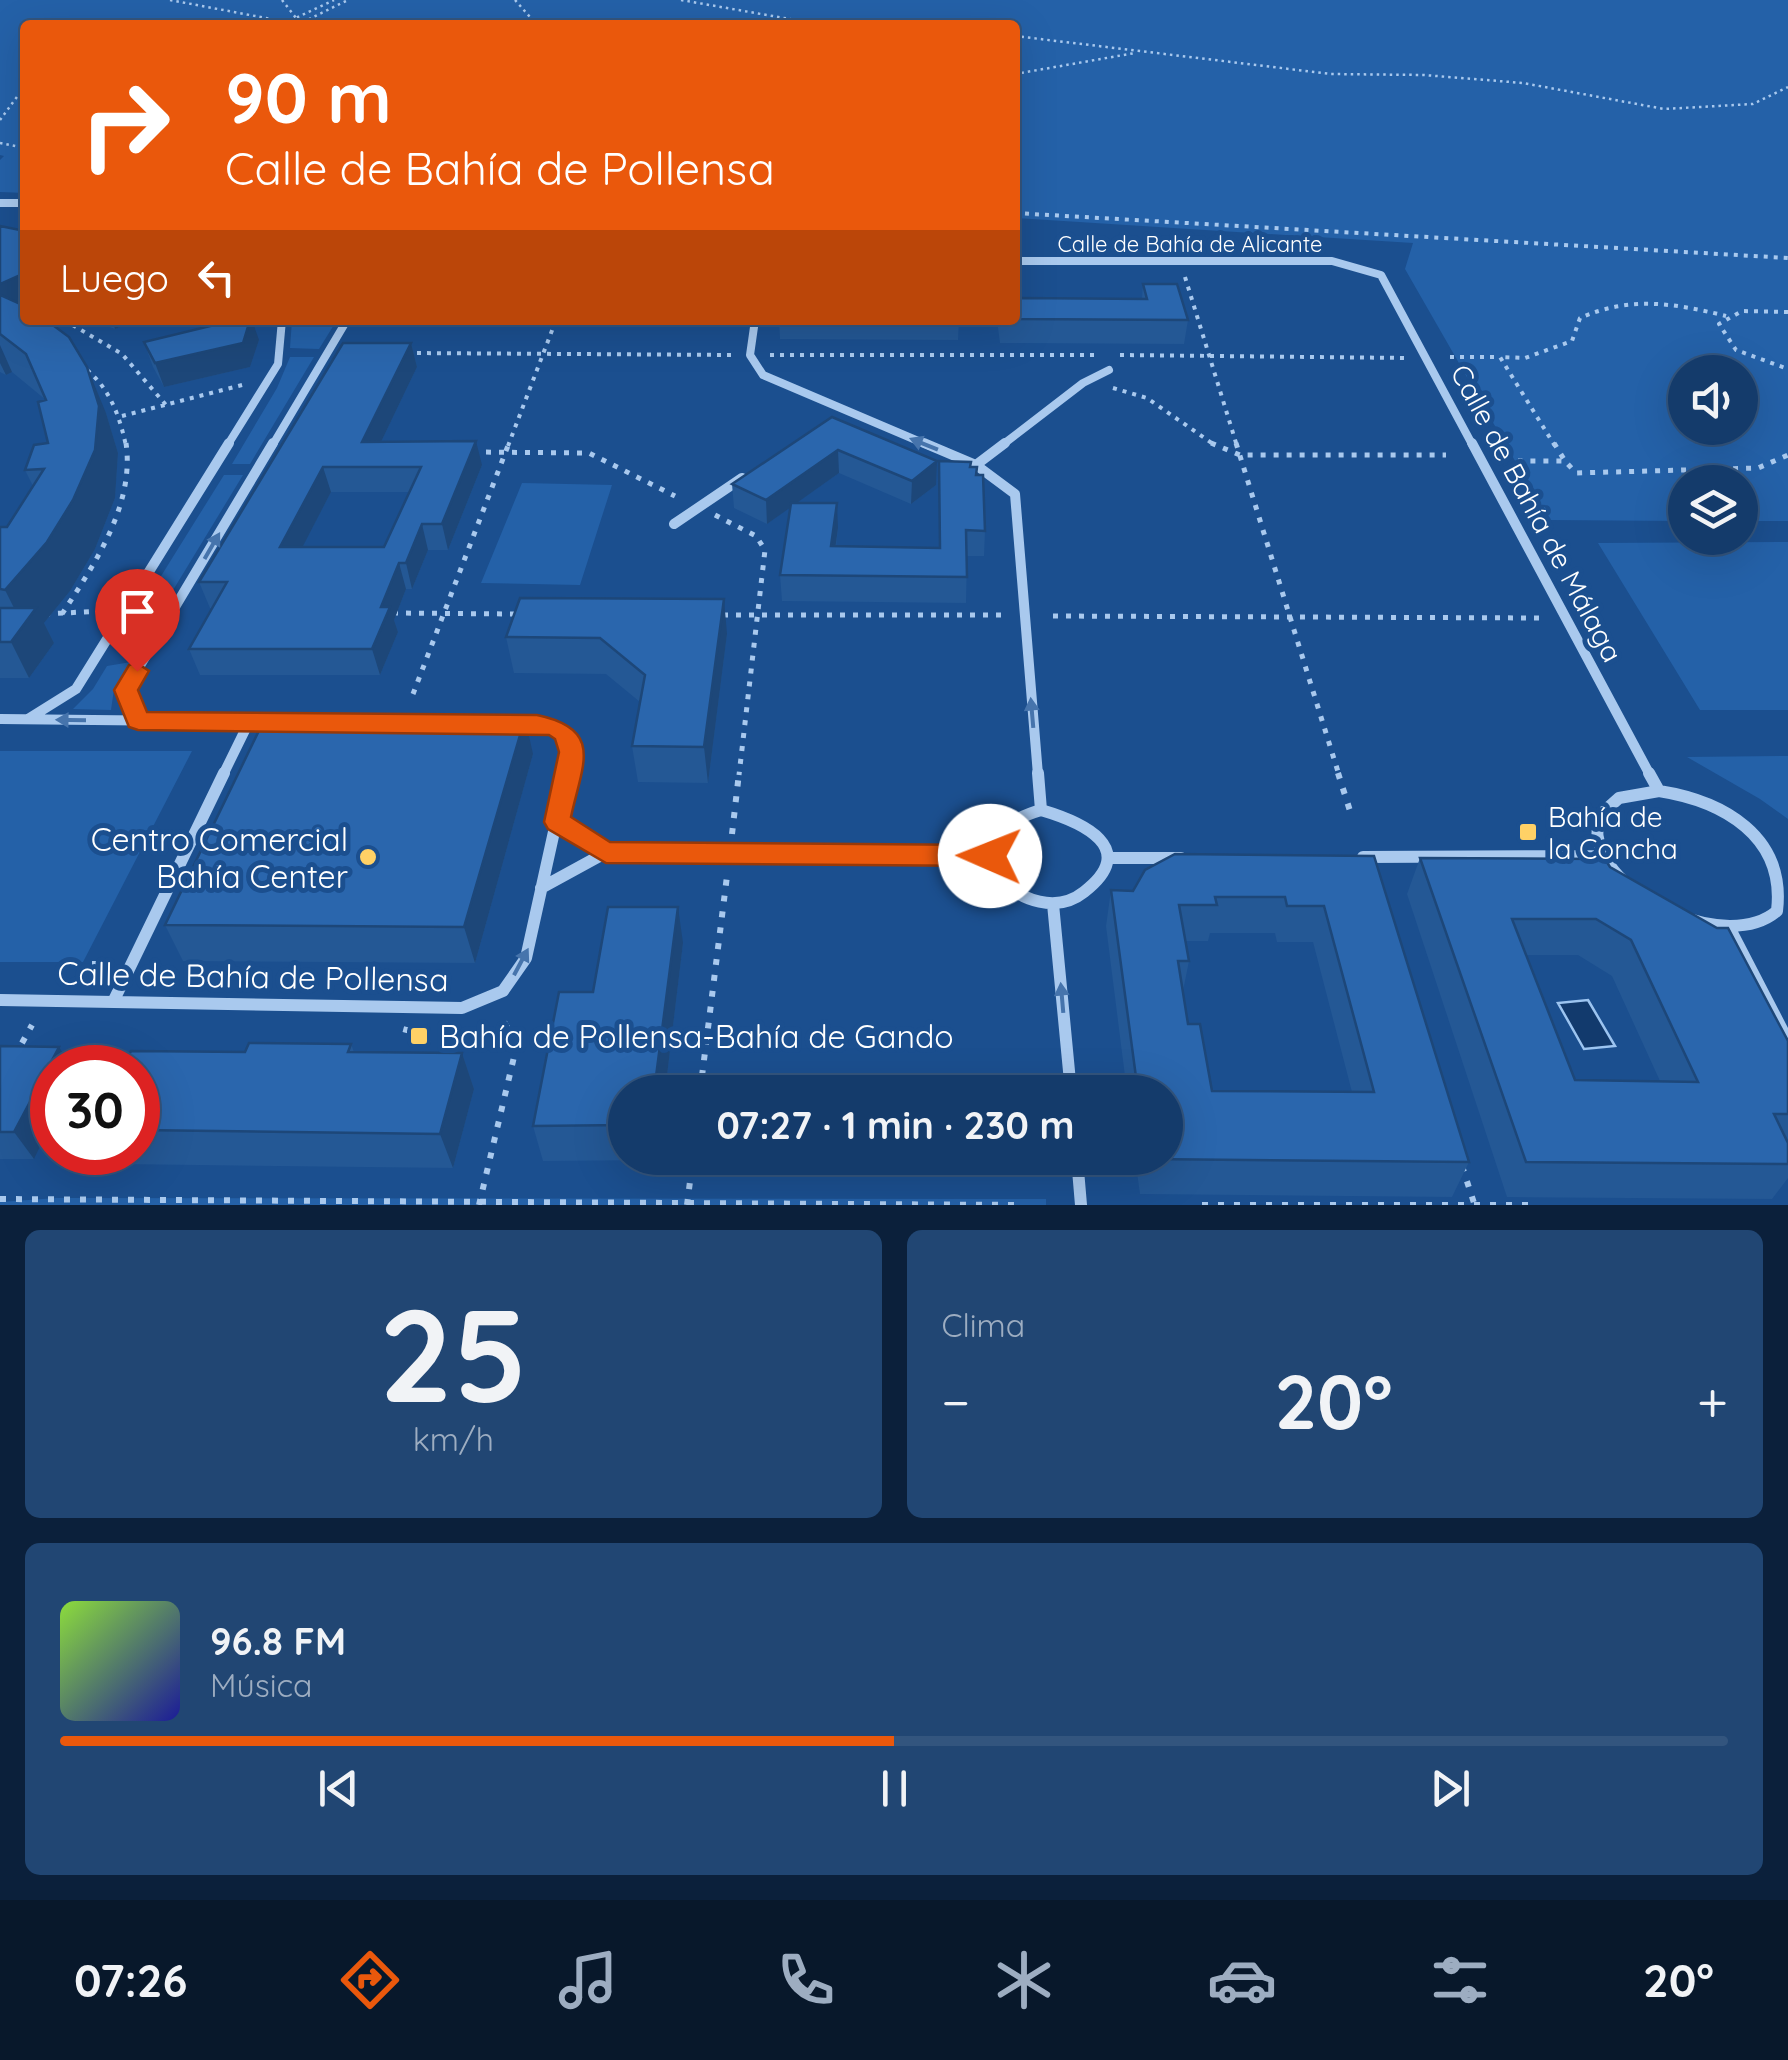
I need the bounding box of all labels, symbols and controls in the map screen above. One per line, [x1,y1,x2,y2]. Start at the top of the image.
text: 90 m [225,53,392,141]
icon: right [60,60,190,190]
text: Calle de Bahía de Pollensa [225,140,775,196]
street label: Calle de Bahía de Alicante [1058,230,1323,258]
icon: left [189,250,244,305]
text: Luego [60,254,169,302]
map controls [1668,355,1758,555]
button: sound [1668,355,1758,445]
street label: Calle de Bahía de Málaga [1444,358,1630,668]
one-way arrow [909,435,939,451]
button: layers [1668,465,1758,555]
one-way arrow [203,532,221,560]
pin [95,569,180,672]
icon: arrive [110,584,165,639]
one-way arrow [1024,697,1040,729]
one-way arrow [54,712,86,728]
place label: Bahía de la Concha [1548,799,1678,866]
position arrow [938,804,1042,908]
place label: Centro Comercial Bahía Center [91,819,348,896]
marker: Bahía de la Concha [1517,821,1539,843]
marker: Centro Comercial Bahía Center [357,846,379,868]
one-way arrow [512,948,529,977]
street label: Calle de Bahía de Pollensa [57,953,449,999]
one-way arrow [1054,982,1070,1013]
place label: Bahía de Pollensa-Bahía de Gando [439,1016,954,1056]
marker: Bahía de Pollensa-Bahía de Gando [408,1025,430,1047]
speed limit sign: 30 [30,1045,160,1175]
text: 07:27 · 1 min · 230 m [716,1101,1075,1149]
text: 25 [379,1272,528,1435]
text: Clima [942,1305,1025,1345]
text: 20° [1274,1354,1393,1448]
text: − [942,1367,970,1436]
text: + [1697,1367,1728,1436]
text: km/h [413,1419,494,1459]
text: 96.8 FM [210,1617,346,1665]
text: Música [210,1665,313,1705]
icon: previous [311,1761,366,1816]
icon: pause [867,1761,922,1816]
icon: next [1423,1761,1478,1816]
icon: directions [335,1945,405,2015]
icon: music [553,1945,623,2015]
icon: phone [771,1945,841,2015]
icon: climate [989,1945,1059,2015]
icon: car [1207,1945,1277,2015]
icon: filters [1425,1945,1495,2015]
text: 07:26 [74,1952,187,2008]
text: 20° [1643,1952,1714,2008]

